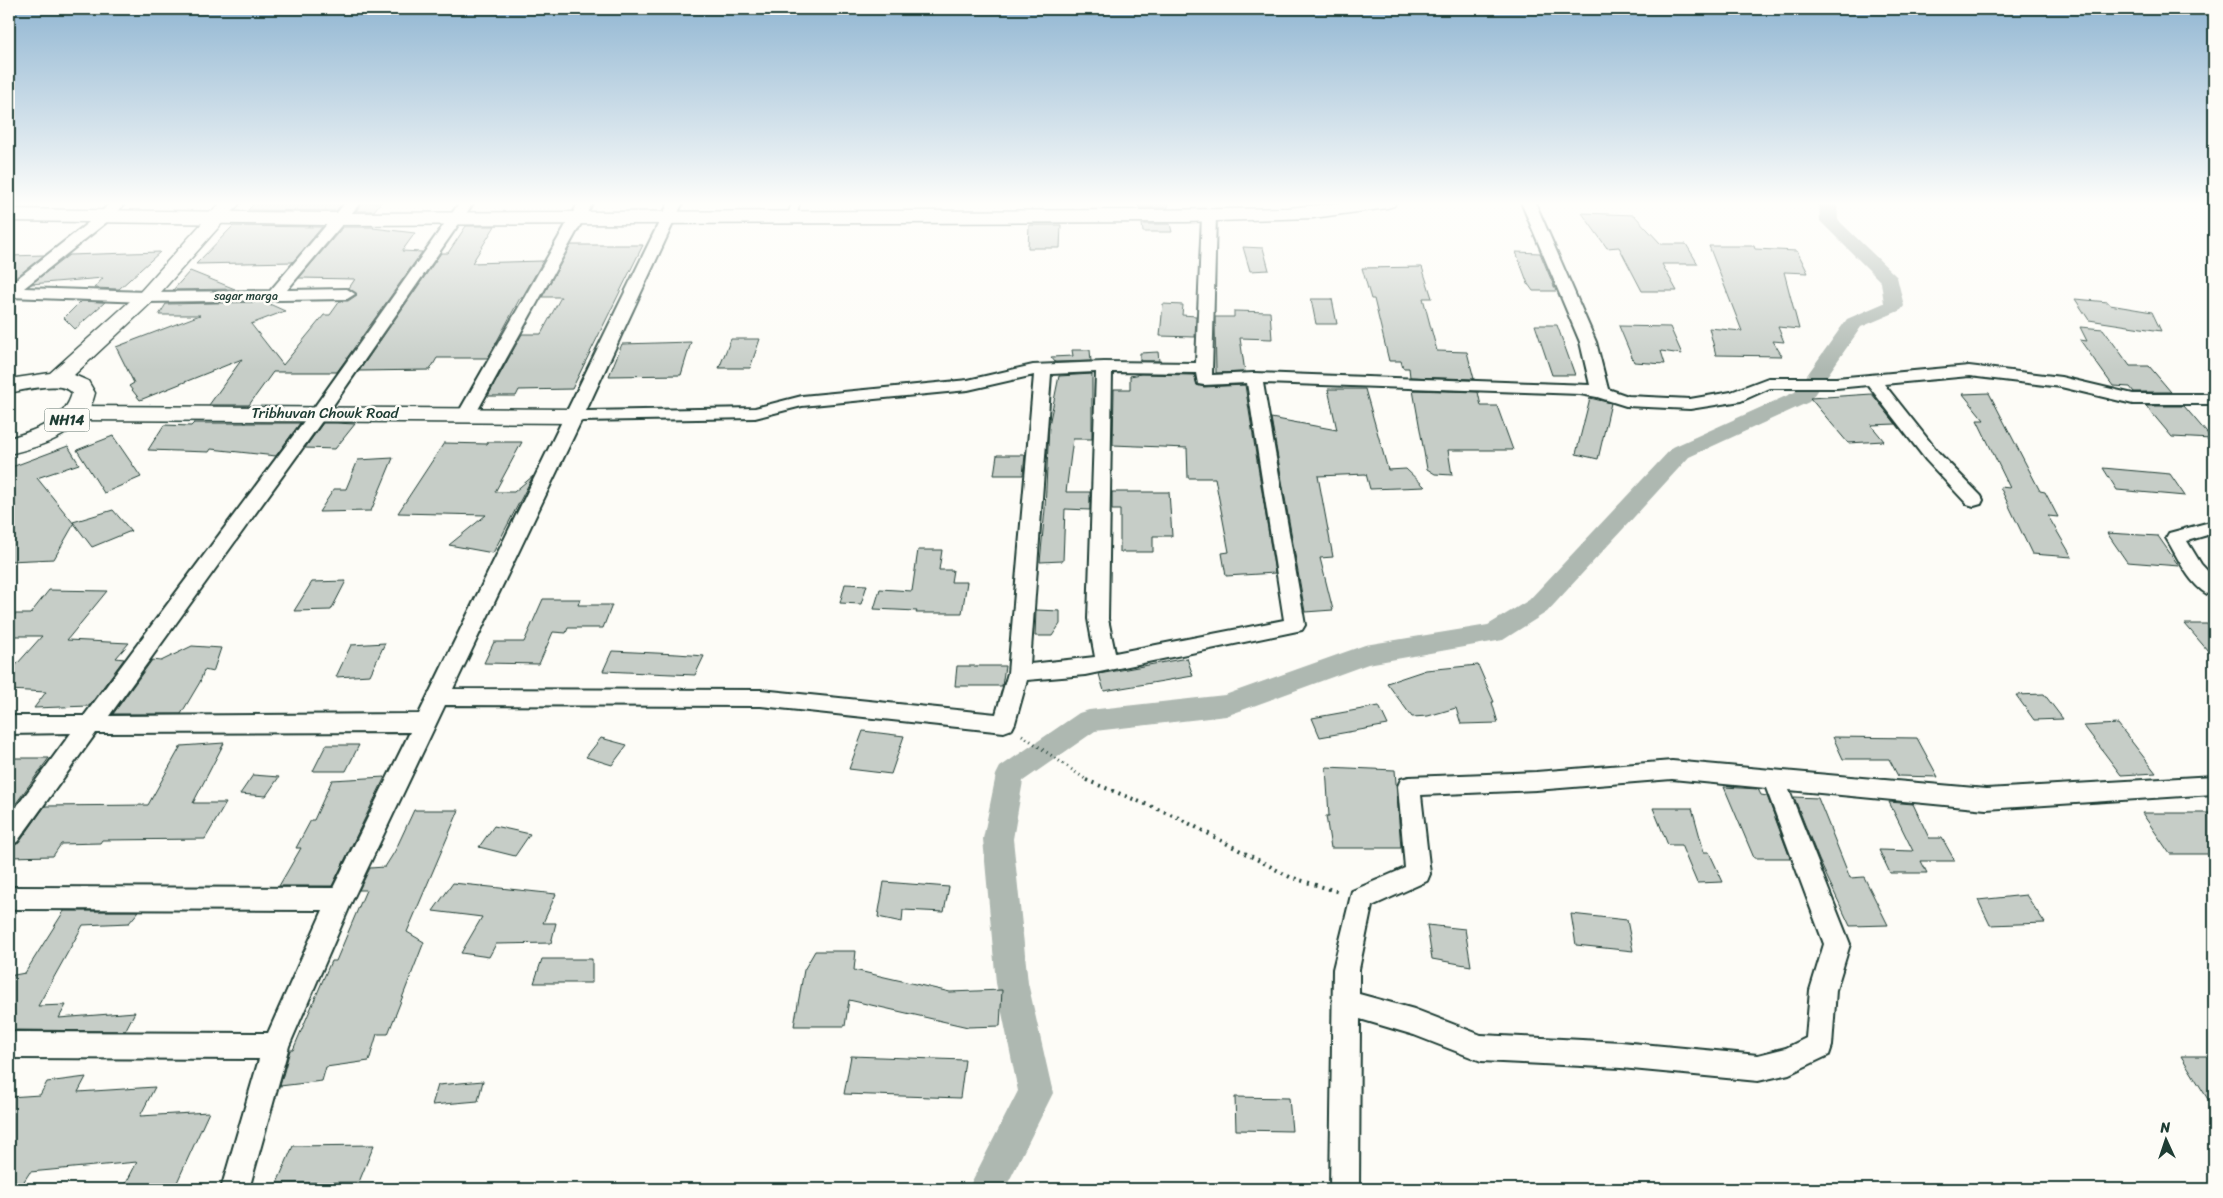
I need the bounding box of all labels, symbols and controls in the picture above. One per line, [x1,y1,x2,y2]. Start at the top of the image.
street label: sagar marga [213,285,278,307]
street label: Tribhuvan Chowk Road [252,400,400,426]
road number: NH14 [44,408,90,432]
text: N [2159,1115,2171,1140]
north arrow [2140,1116,2190,1166]

